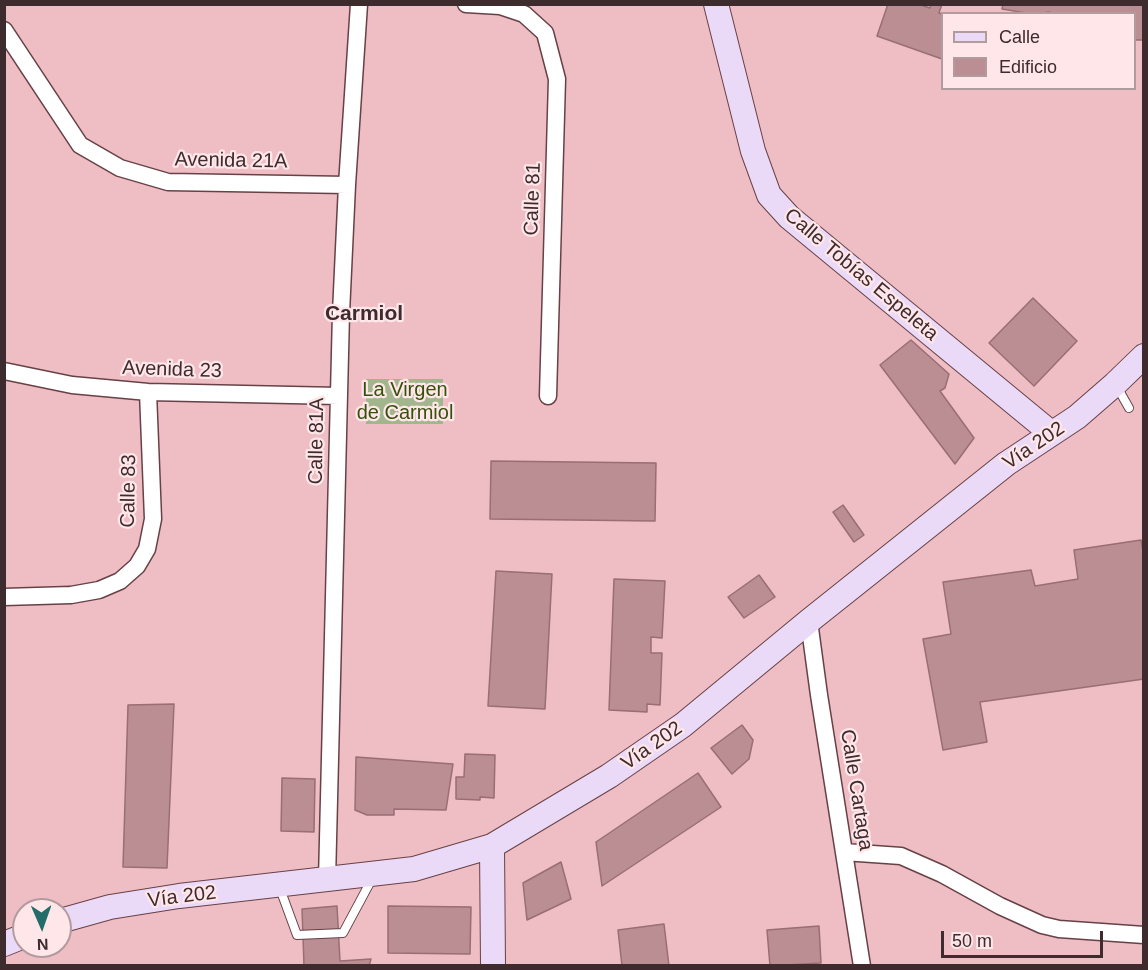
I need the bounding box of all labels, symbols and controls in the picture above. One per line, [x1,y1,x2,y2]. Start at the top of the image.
legend [941,12,1136,90]
text: Calle [999,27,1040,47]
text: Edificio [999,57,1057,77]
street label: Avenida 21A [174,148,288,174]
street label: Calle 81 [520,162,546,236]
street label: Calle Tobías Espeleta [779,204,943,346]
district label: Carmiol [325,301,403,327]
street label: Avenida 23 [122,356,222,384]
park label: La Virgen de Carmiol [357,378,453,425]
street label: Calle 81A [304,397,330,485]
street label: Vía 202 [999,417,1069,475]
street label: Calle 83 [116,454,142,528]
street label: Vía 202 [617,716,687,776]
street label: Calle Cartaga [835,728,877,852]
street label: Vía 202 [146,881,218,913]
north arrow [12,898,72,958]
scale bar [944,919,1106,957]
text: 50 m [952,931,992,951]
text: N [37,936,49,953]

